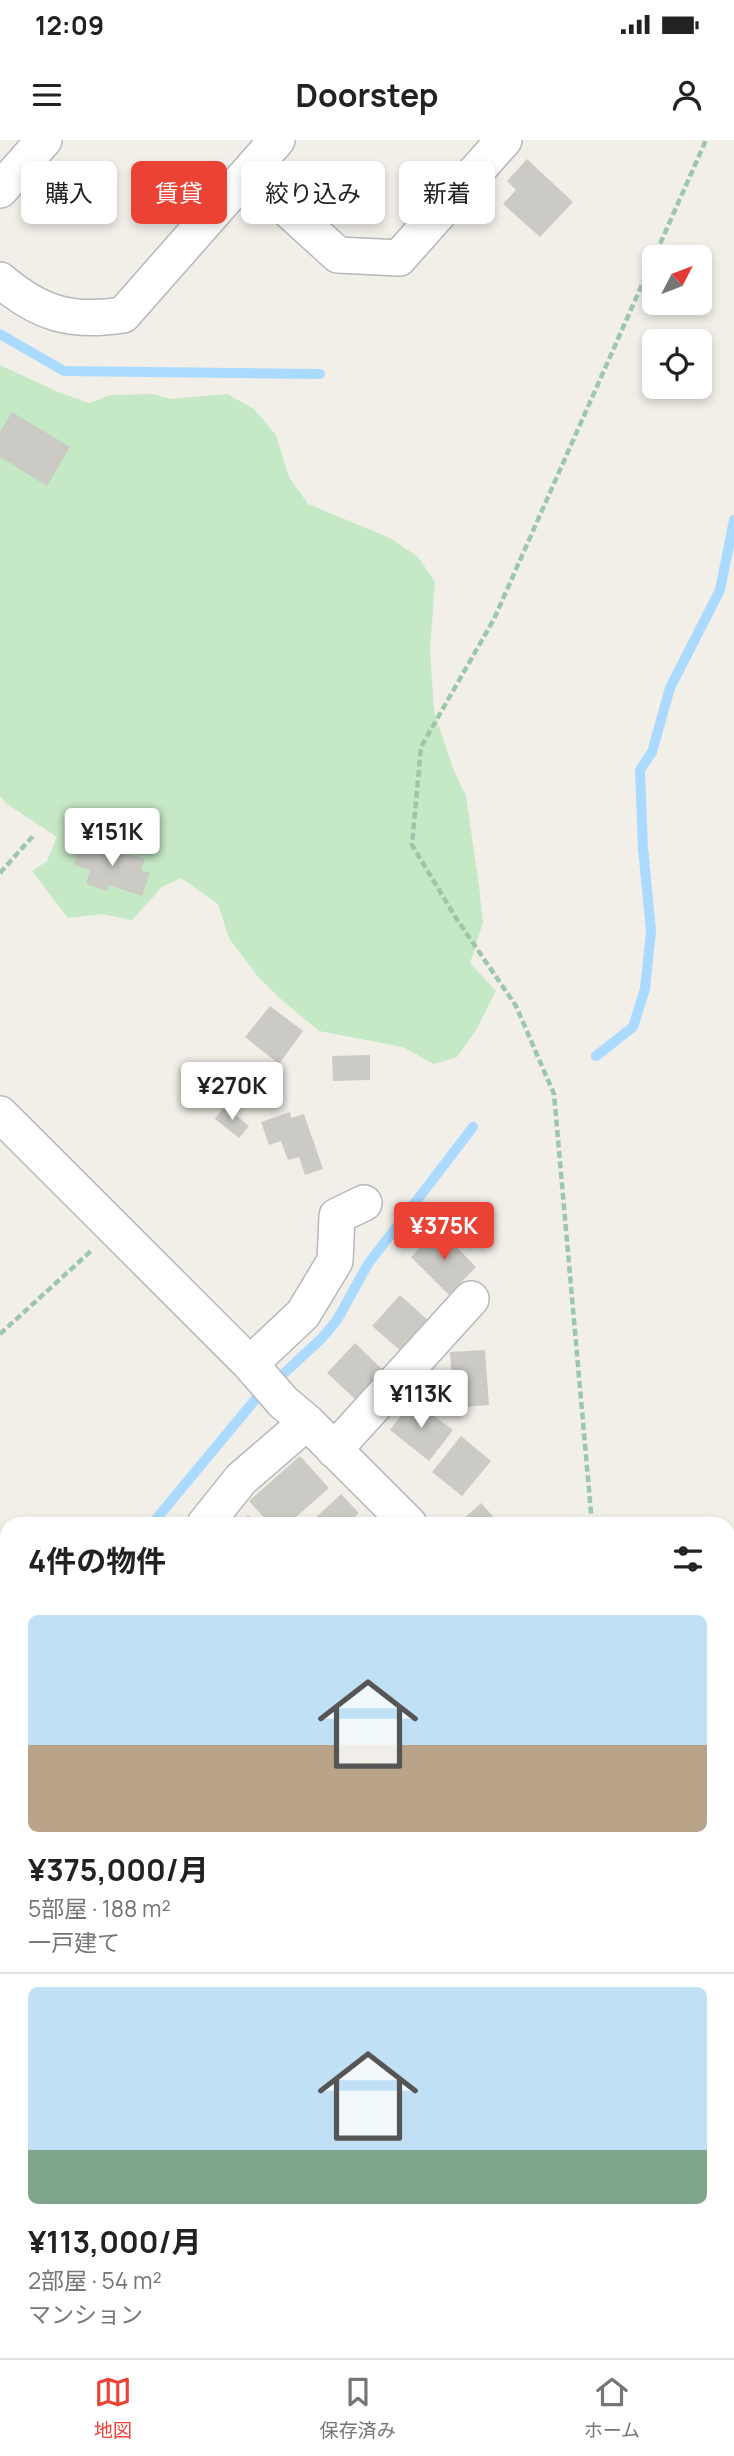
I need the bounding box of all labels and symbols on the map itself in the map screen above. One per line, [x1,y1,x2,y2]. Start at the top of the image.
north arrow [642,245,712,315]
pin: ¥151K [63,808,161,868]
pin: ¥270K [183,1062,281,1122]
pin: ¥375K [395,1202,493,1262]
pin: ¥113K [372,1370,470,1430]

